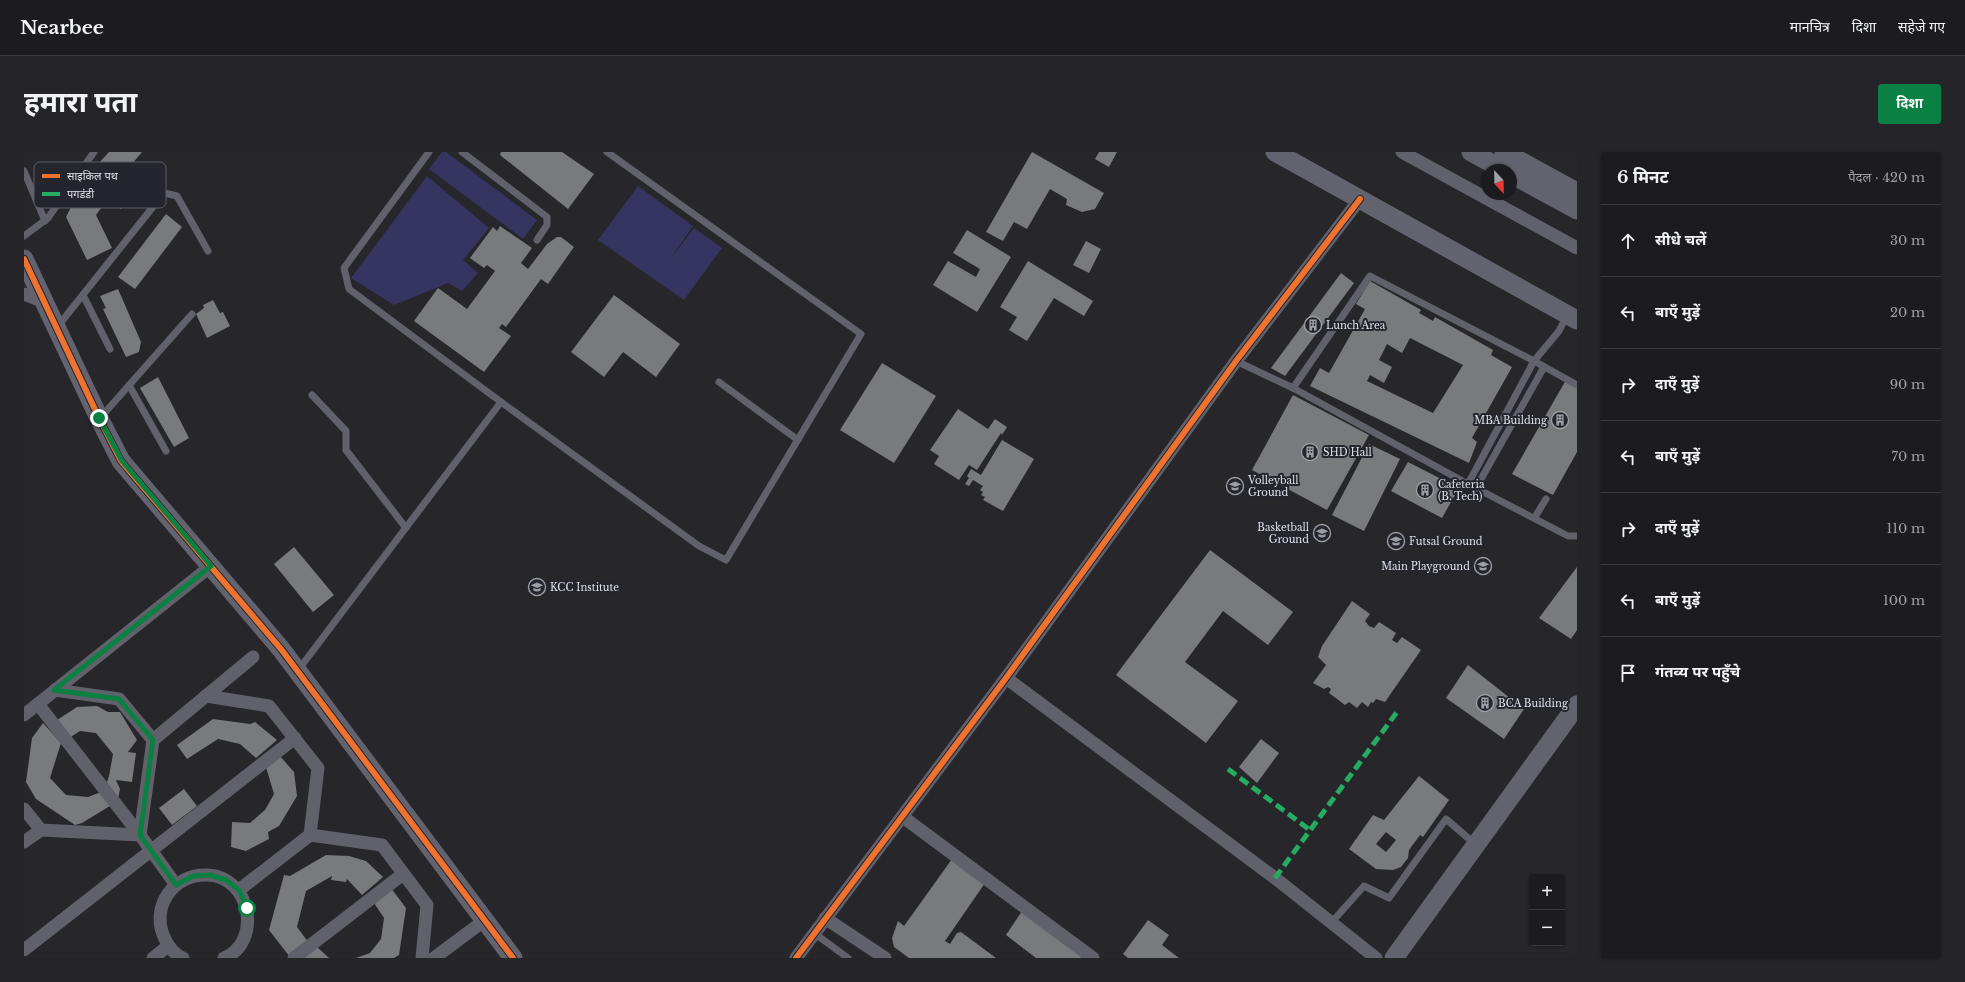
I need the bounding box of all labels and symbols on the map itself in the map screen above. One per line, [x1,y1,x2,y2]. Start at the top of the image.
legend [34,162,166,208]
north arrow [1481,164,1517,200]
text: साइकिल पथ [67,169,119,183]
text: पगडंडी [67,187,94,201]
building icon: Lunch Area [1303,315,1323,335]
place label: Lunch Area [1326,319,1386,332]
route end [90,409,108,427]
building icon: MBA Building [1550,410,1570,430]
place label: MBA Building [1474,414,1548,427]
building icon: SHD Hall [1300,442,1320,462]
place label: SHD Hall [1323,446,1372,459]
place label: Volleyball Ground [1247,474,1299,499]
school or university icon: Volleyball Ground [1225,476,1245,496]
place label: Cafeteria (B. Tech) [1438,478,1485,503]
building icon: Cafeteria (B. Tech) [1415,480,1435,500]
place label: Basketball Ground [1257,521,1309,546]
school or university icon: Basketball Ground [1312,523,1332,543]
school or university icon: Futsal Ground [1386,531,1406,551]
place label: Futsal Ground [1409,535,1483,548]
school or university icon: Main Playground [1473,556,1493,576]
place label: Main Playground [1381,560,1470,573]
school or university icon: KCC Institute [527,577,547,597]
place label: KCC Institute [550,581,619,594]
building icon: BCA Building [1475,693,1495,713]
place label: BCA Building [1498,697,1569,710]
route start [238,899,256,917]

